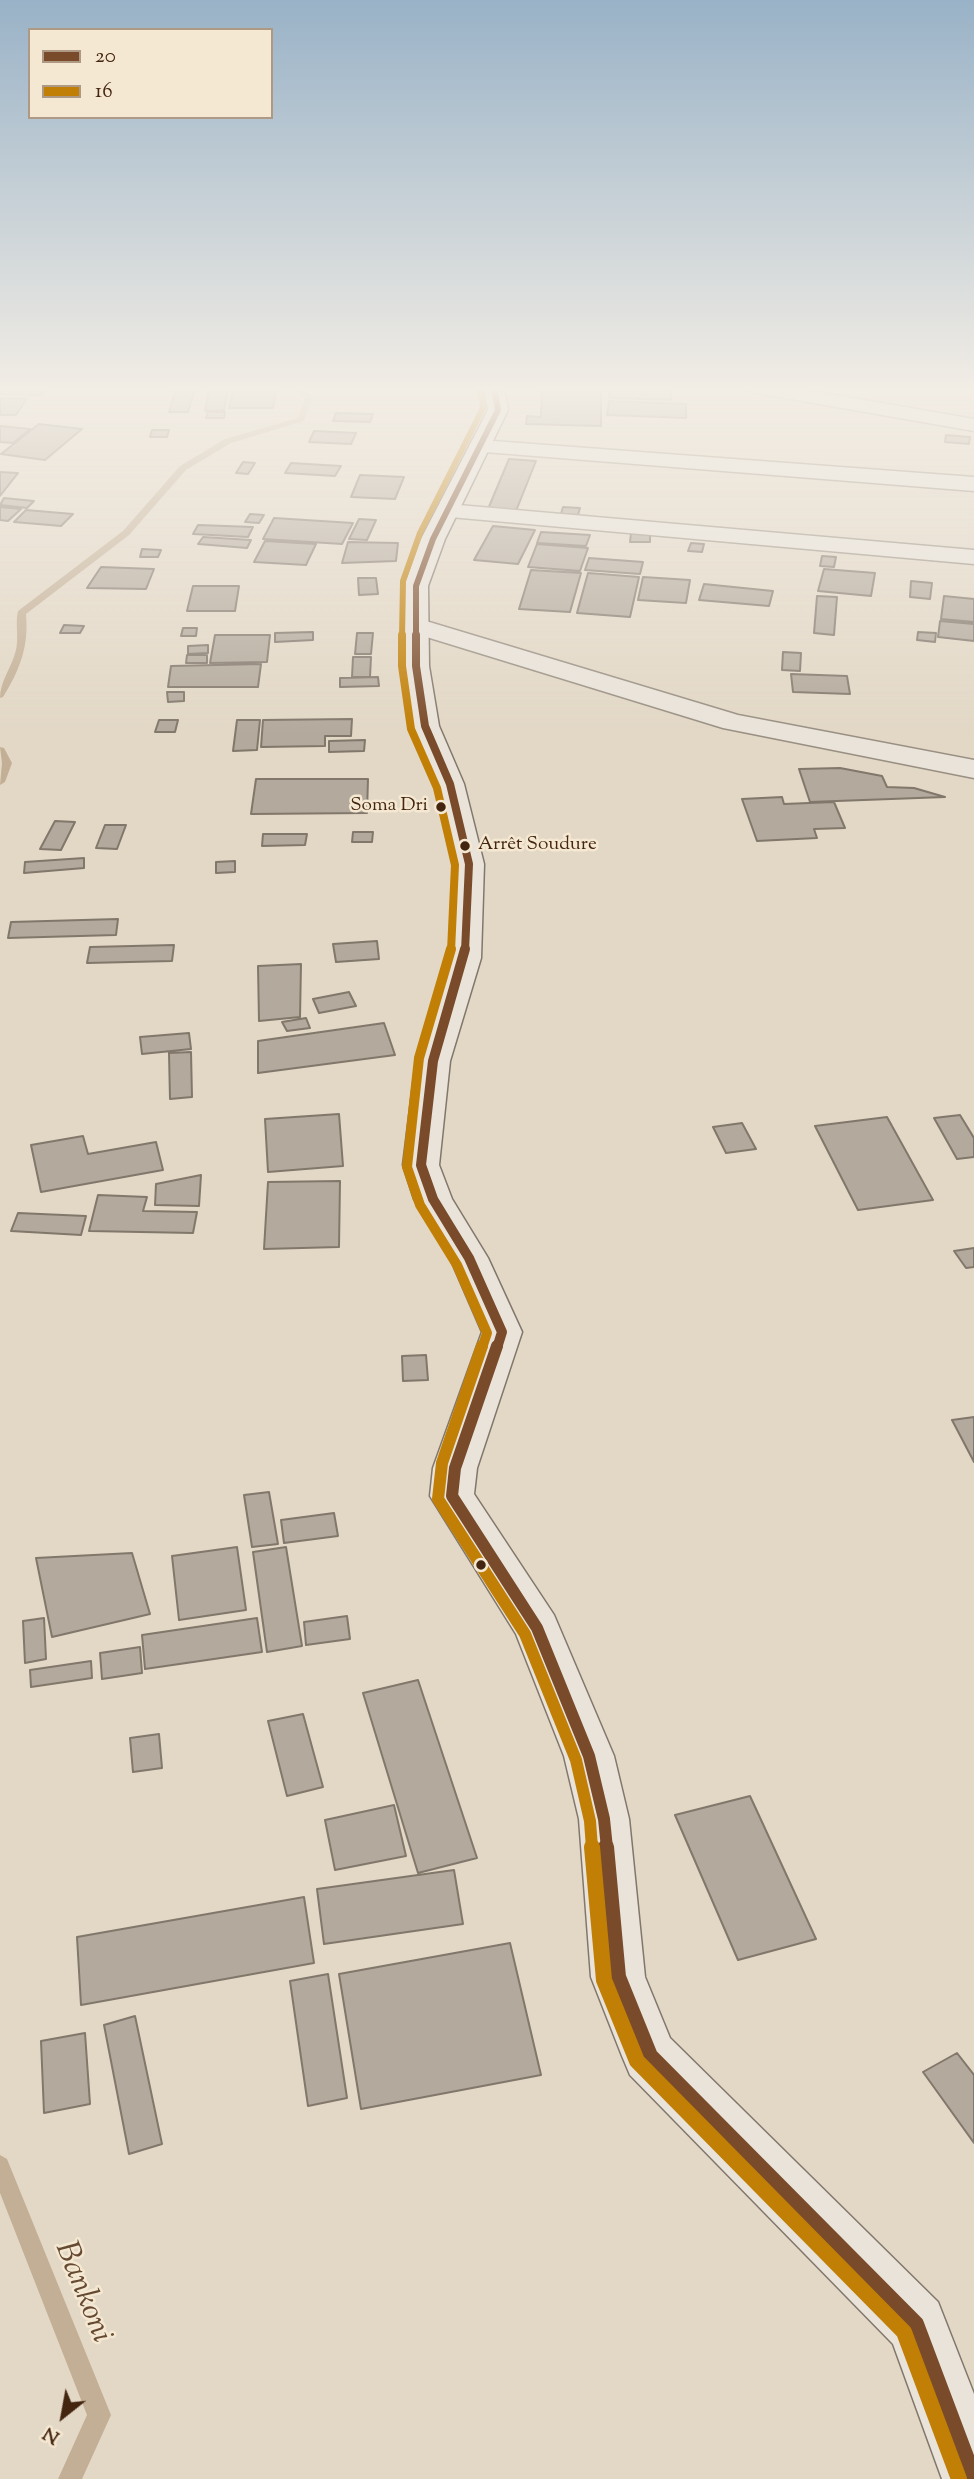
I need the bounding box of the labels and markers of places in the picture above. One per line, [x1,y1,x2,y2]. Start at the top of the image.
place label: Soma Dri [350,796,428,818]
marker: Soma Dri [434,800,448,814]
place label: Arrêt Soudure [478,835,597,857]
marker: Arrêt Soudure [458,839,472,853]
unlabelled marker [474,1558,488,1572]

